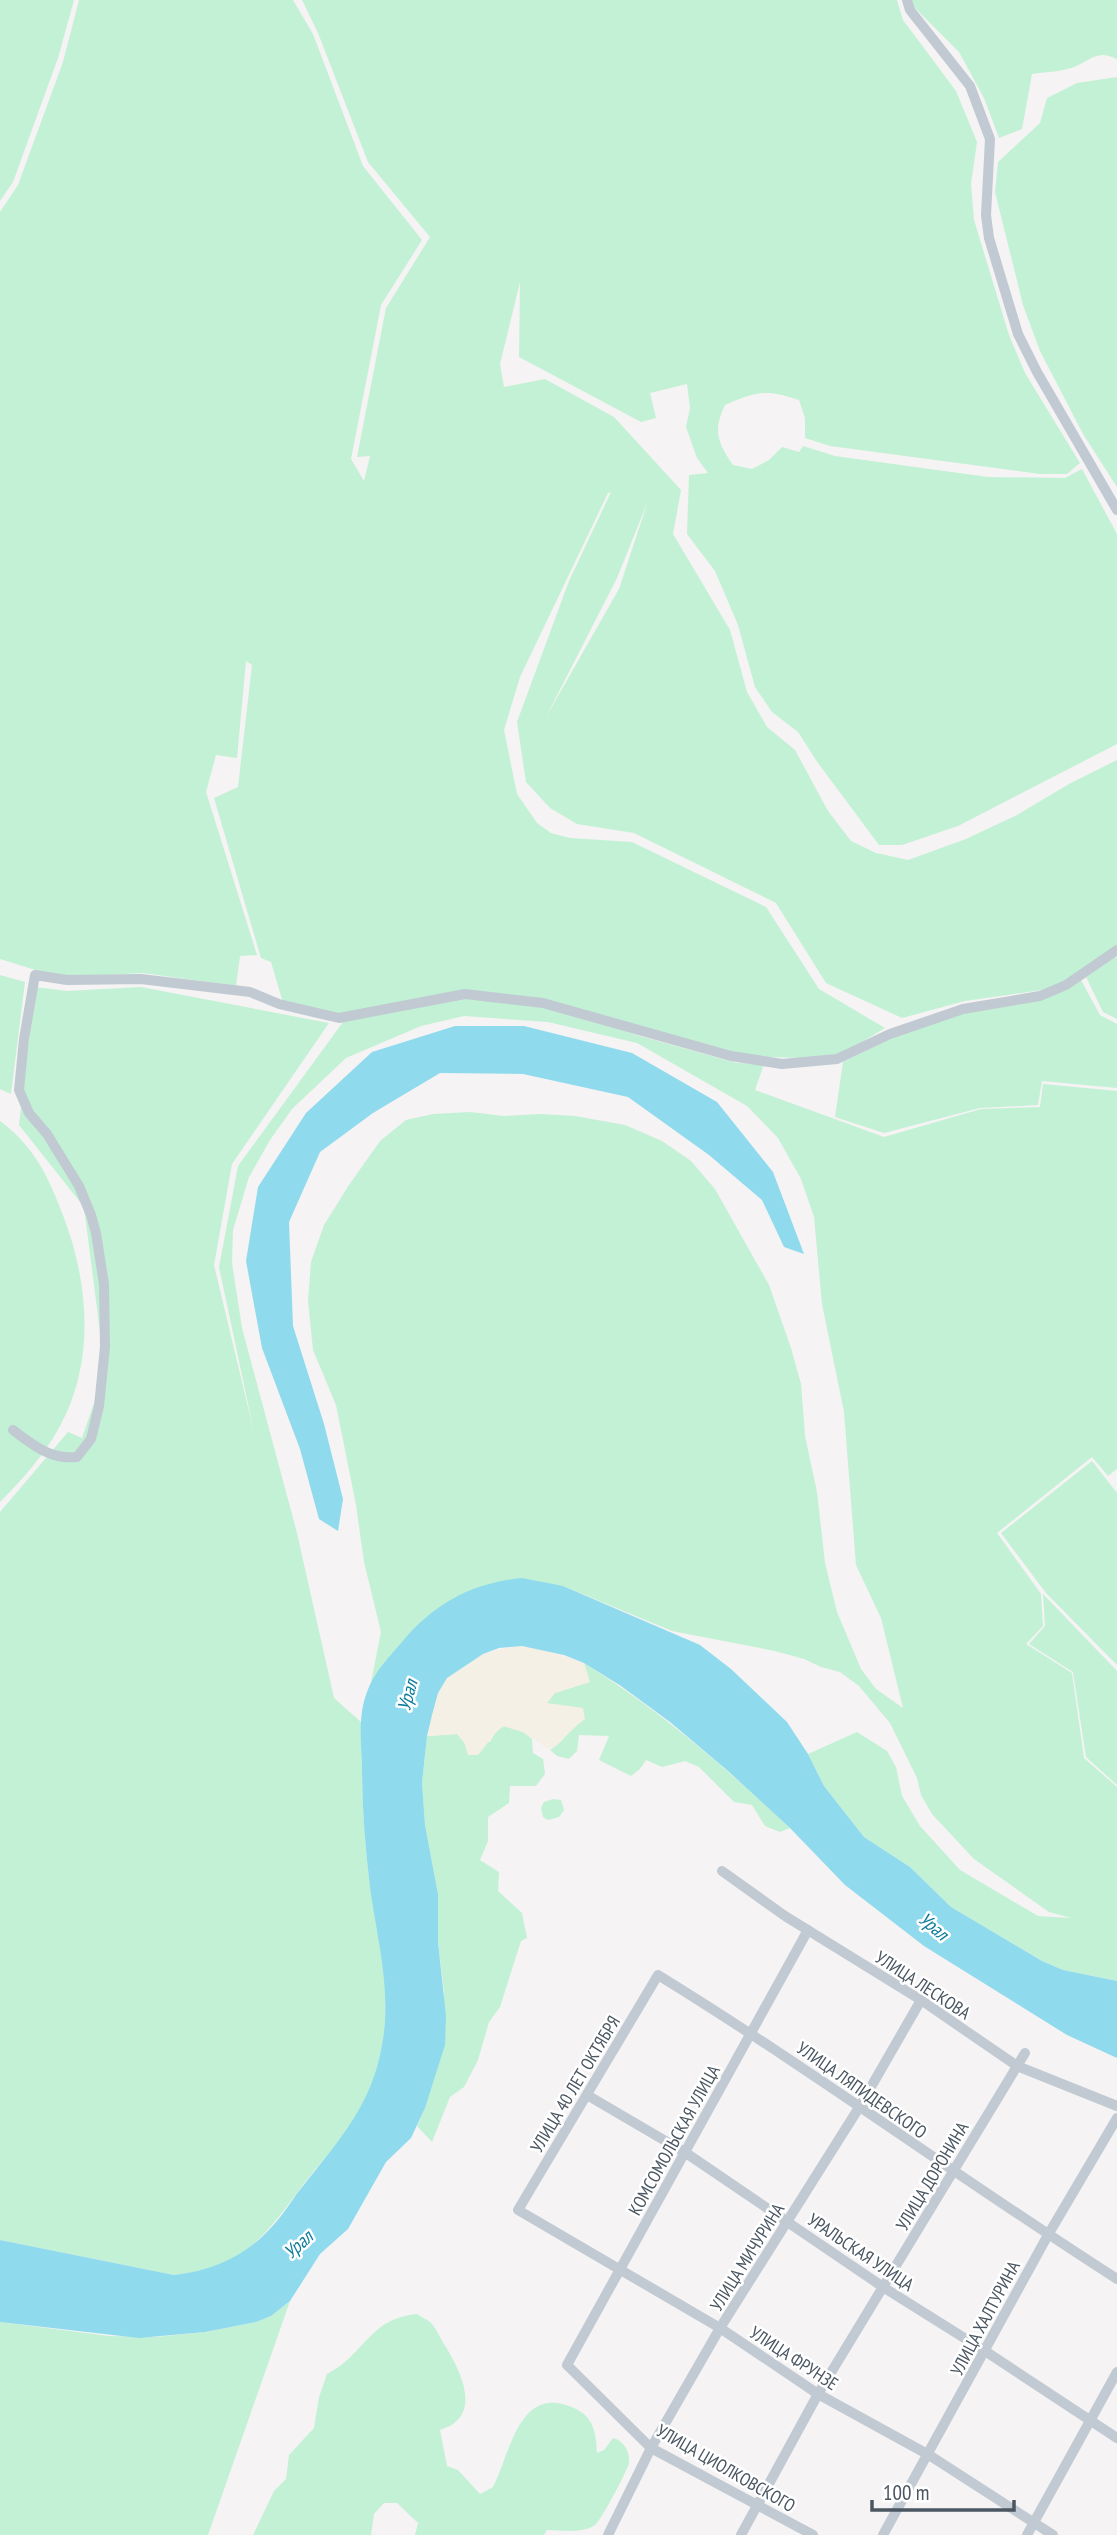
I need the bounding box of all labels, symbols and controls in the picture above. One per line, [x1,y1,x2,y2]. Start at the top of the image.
water label: Урал [391,1676,423,1713]
water label: Урал [914,1907,955,1946]
street label: УЛИЦА ЛЕСКОВА [871,1946,975,2025]
street label: УЛИЦА 40 ЛЕТ ОКТЯБРЯ [525,2011,625,2157]
street label: УЛИЦА ЛЯПИДЕВСКОГО [792,2037,932,2144]
street label: КОМСОМОЛЬСКАЯ УЛИЦА [623,2060,725,2219]
street label: УЛИЦА ДОРОНИНА [891,2117,974,2235]
street label: УЛИЦА МИЧУРИНА [705,2199,789,2315]
street label: УРАЛЬСКАЯ УЛИЦА [804,2208,919,2296]
water label: Урал [278,2224,319,2263]
street label: УЛИЦА ХАЛТУРИНА [945,2256,1025,2379]
street label: УЛИЦА ФРУНЗЕ [745,2321,843,2395]
street label: УЛИЦА ЦИОЛКОВСКОГО [652,2419,800,2517]
scale bar [872,2468,1014,2512]
text: 100 m [883,2479,929,2506]

